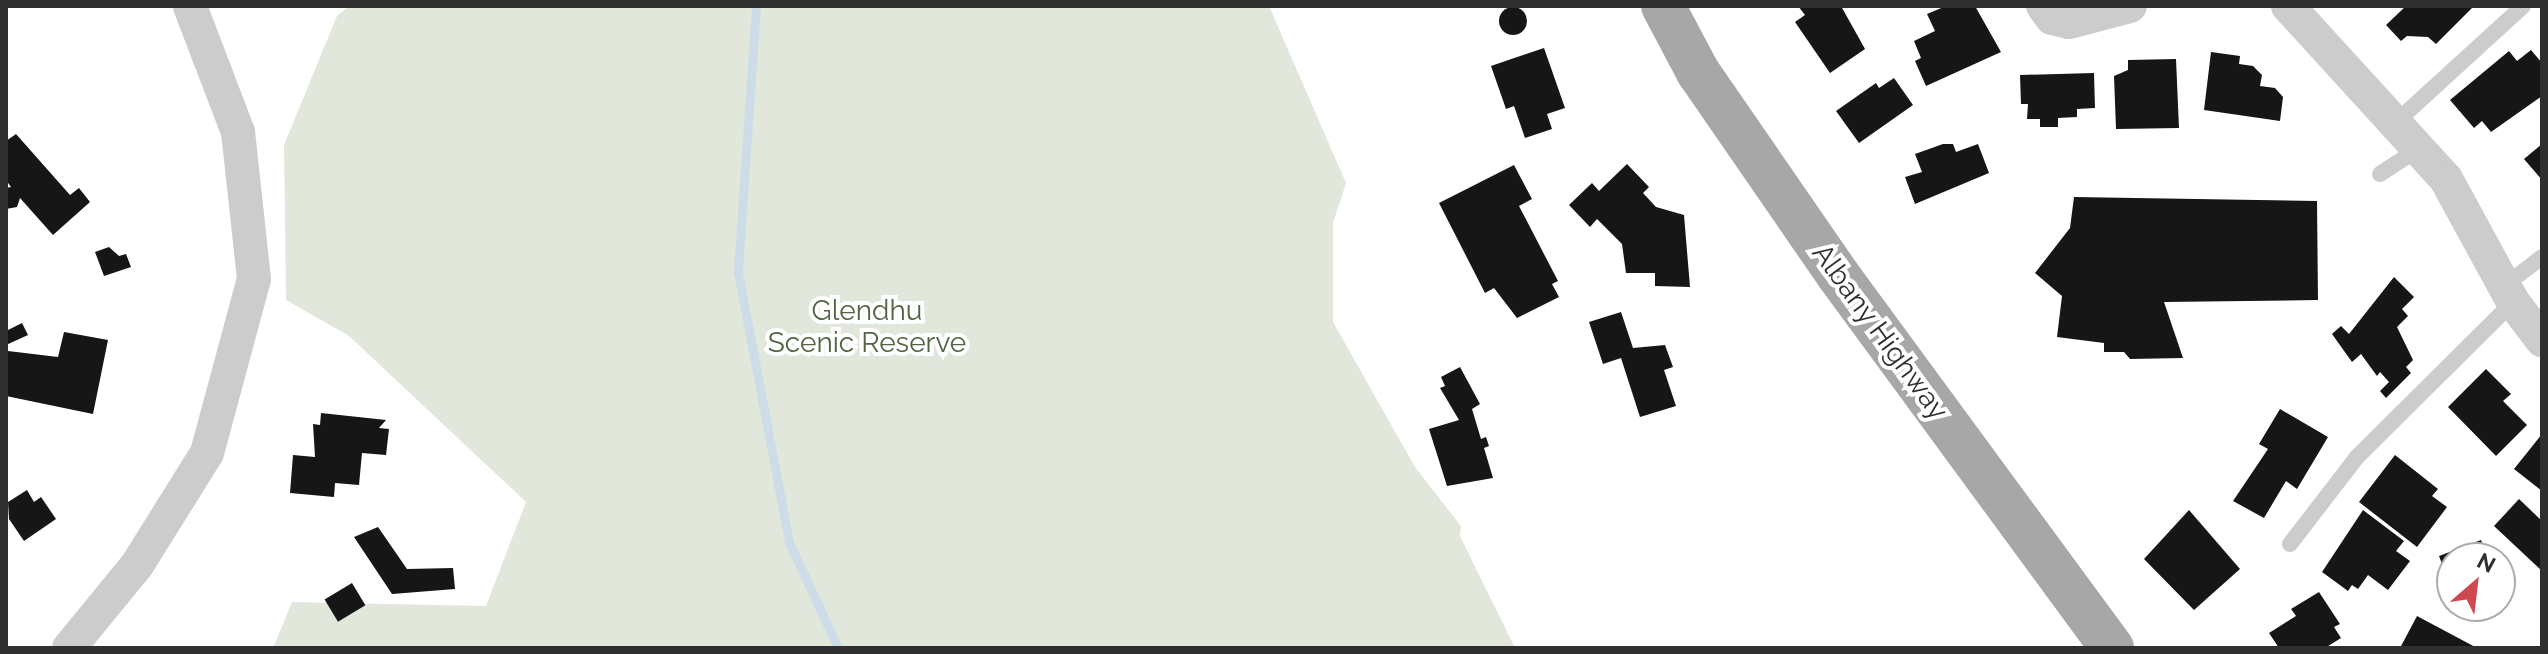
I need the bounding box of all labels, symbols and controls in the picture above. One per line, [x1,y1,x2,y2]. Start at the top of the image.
street label: Albany Highway [1805,237,1955,427]
park label: Glendhu Scenic Reserve [768,294,966,360]
north arrow [2436,542,2516,622]
text: N [2473,547,2500,578]

